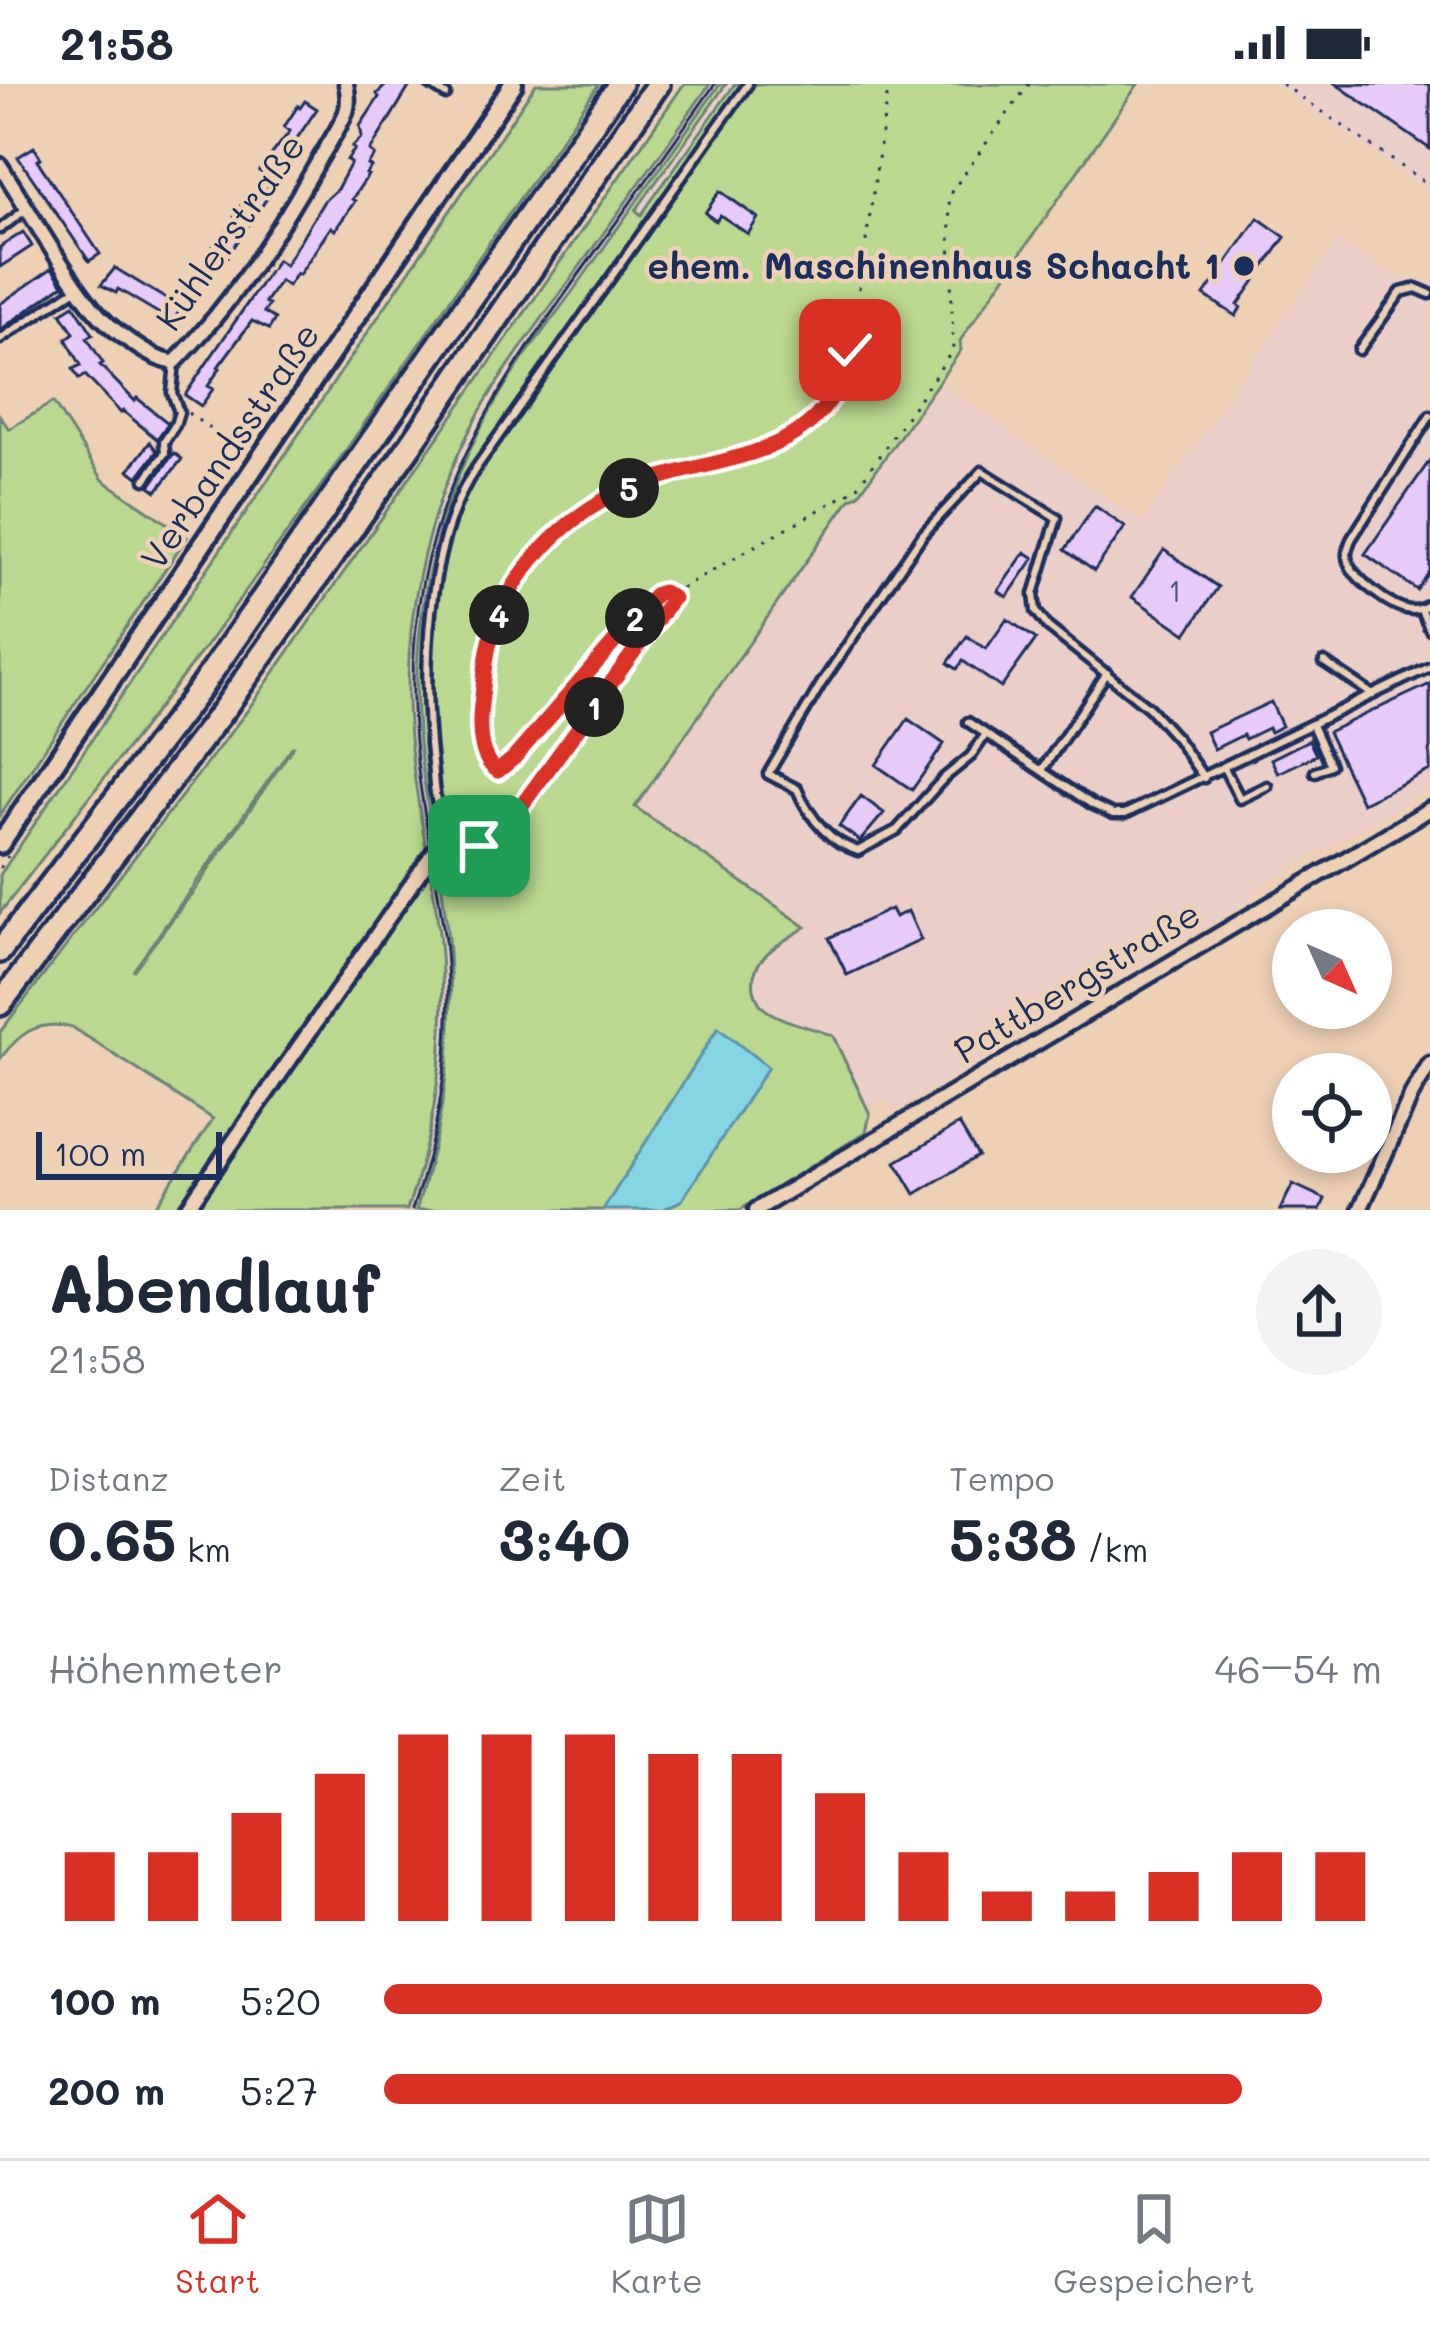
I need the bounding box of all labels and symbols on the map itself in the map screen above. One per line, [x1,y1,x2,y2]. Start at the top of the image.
street label: Kühlerstraße [144,123,314,339]
place label: ehem. Maschinenhaus Schacht 1 [648,241,1220,288]
marker: ehem. Maschinenhaus Schacht 1 [1231,253,1257,279]
pin [799,299,901,401]
street label: Verbandsstraße [129,313,329,578]
pin: 5 [599,458,659,518]
house number: 1 [1168,570,1182,610]
pin: 4 [469,585,529,645]
pin: 2 [605,588,665,648]
pin: 1 [564,677,624,737]
pin [428,795,530,897]
street label: Pattbergstraße [944,889,1208,1073]
north arrow [1272,909,1392,1029]
scale bar [36,1126,222,1179]

